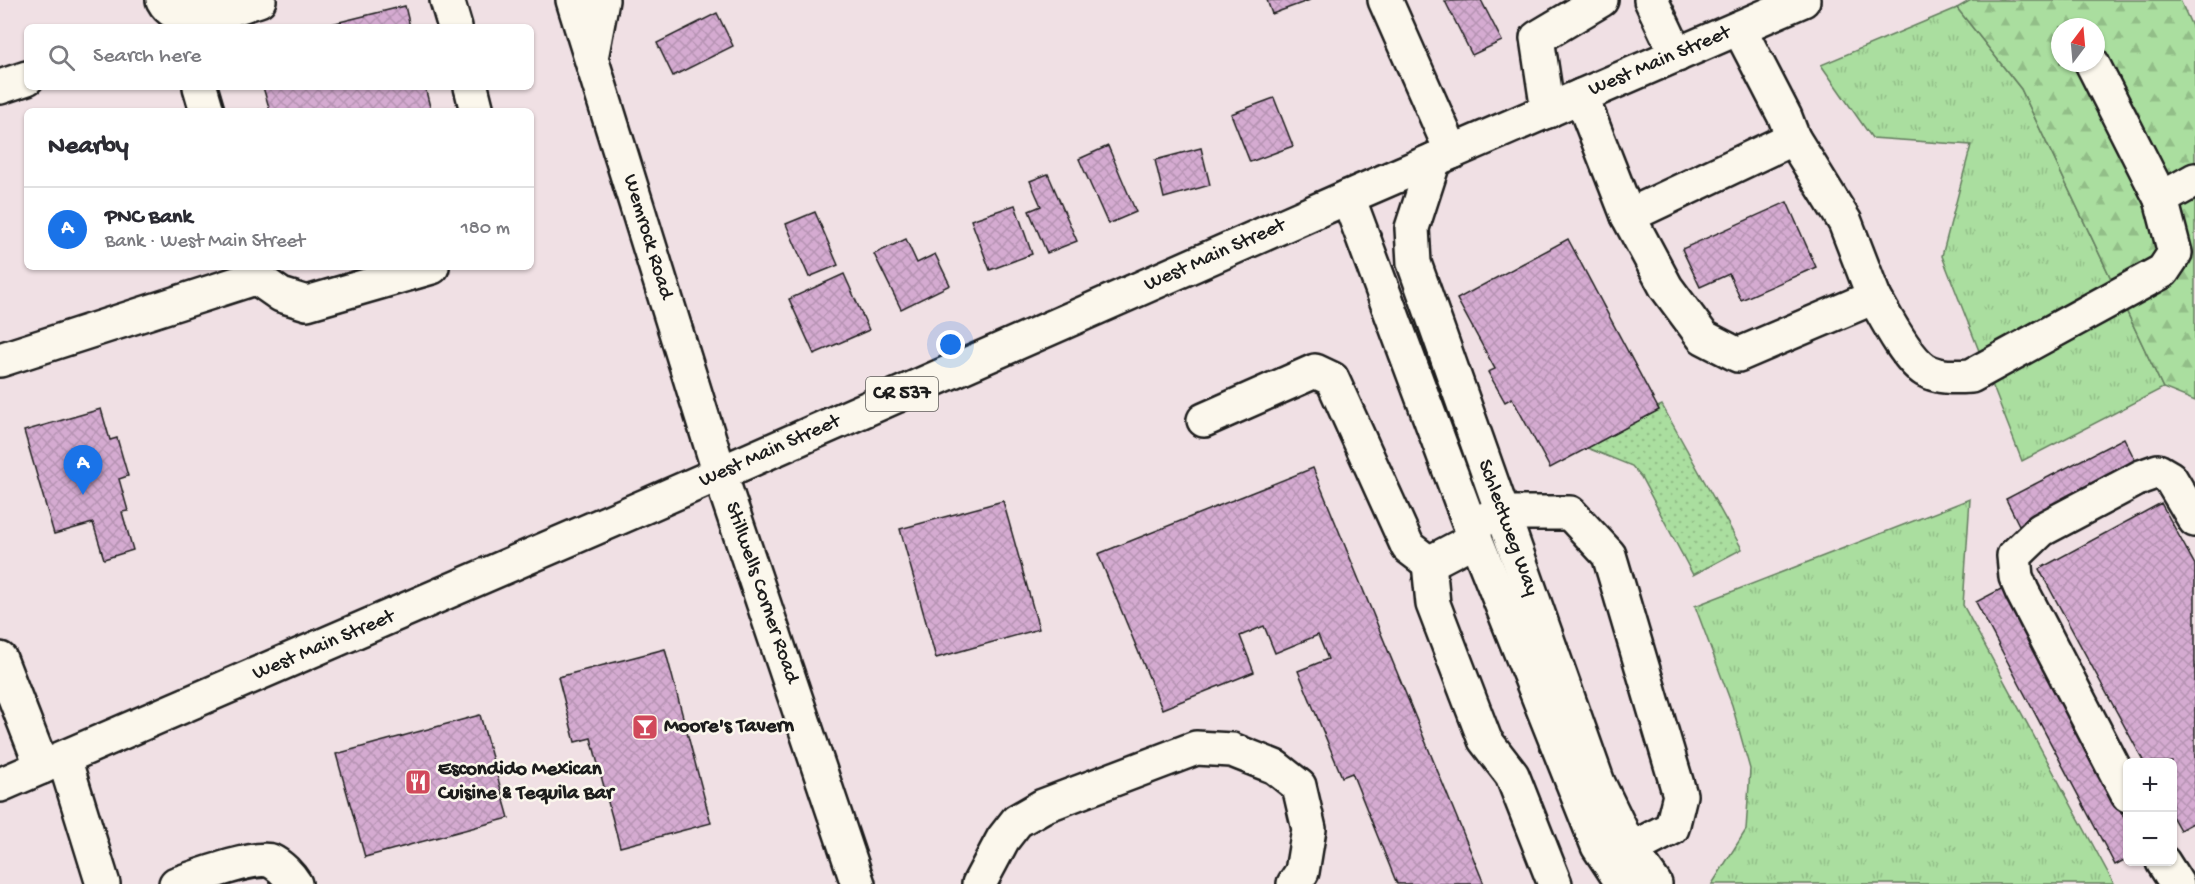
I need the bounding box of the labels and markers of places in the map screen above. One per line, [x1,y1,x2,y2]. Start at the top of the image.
pin: A [64,446,103,495]
bar icon: Moore's Tavern [630,712,660,742]
place label: Moore's Tavern [664,715,795,740]
place label: Escondido Mexican Cuisine & Tequila Bar [437,758,616,807]
restaurant icon: Escondido Mexican Cuisine & Tequila Bar [403,767,433,797]

